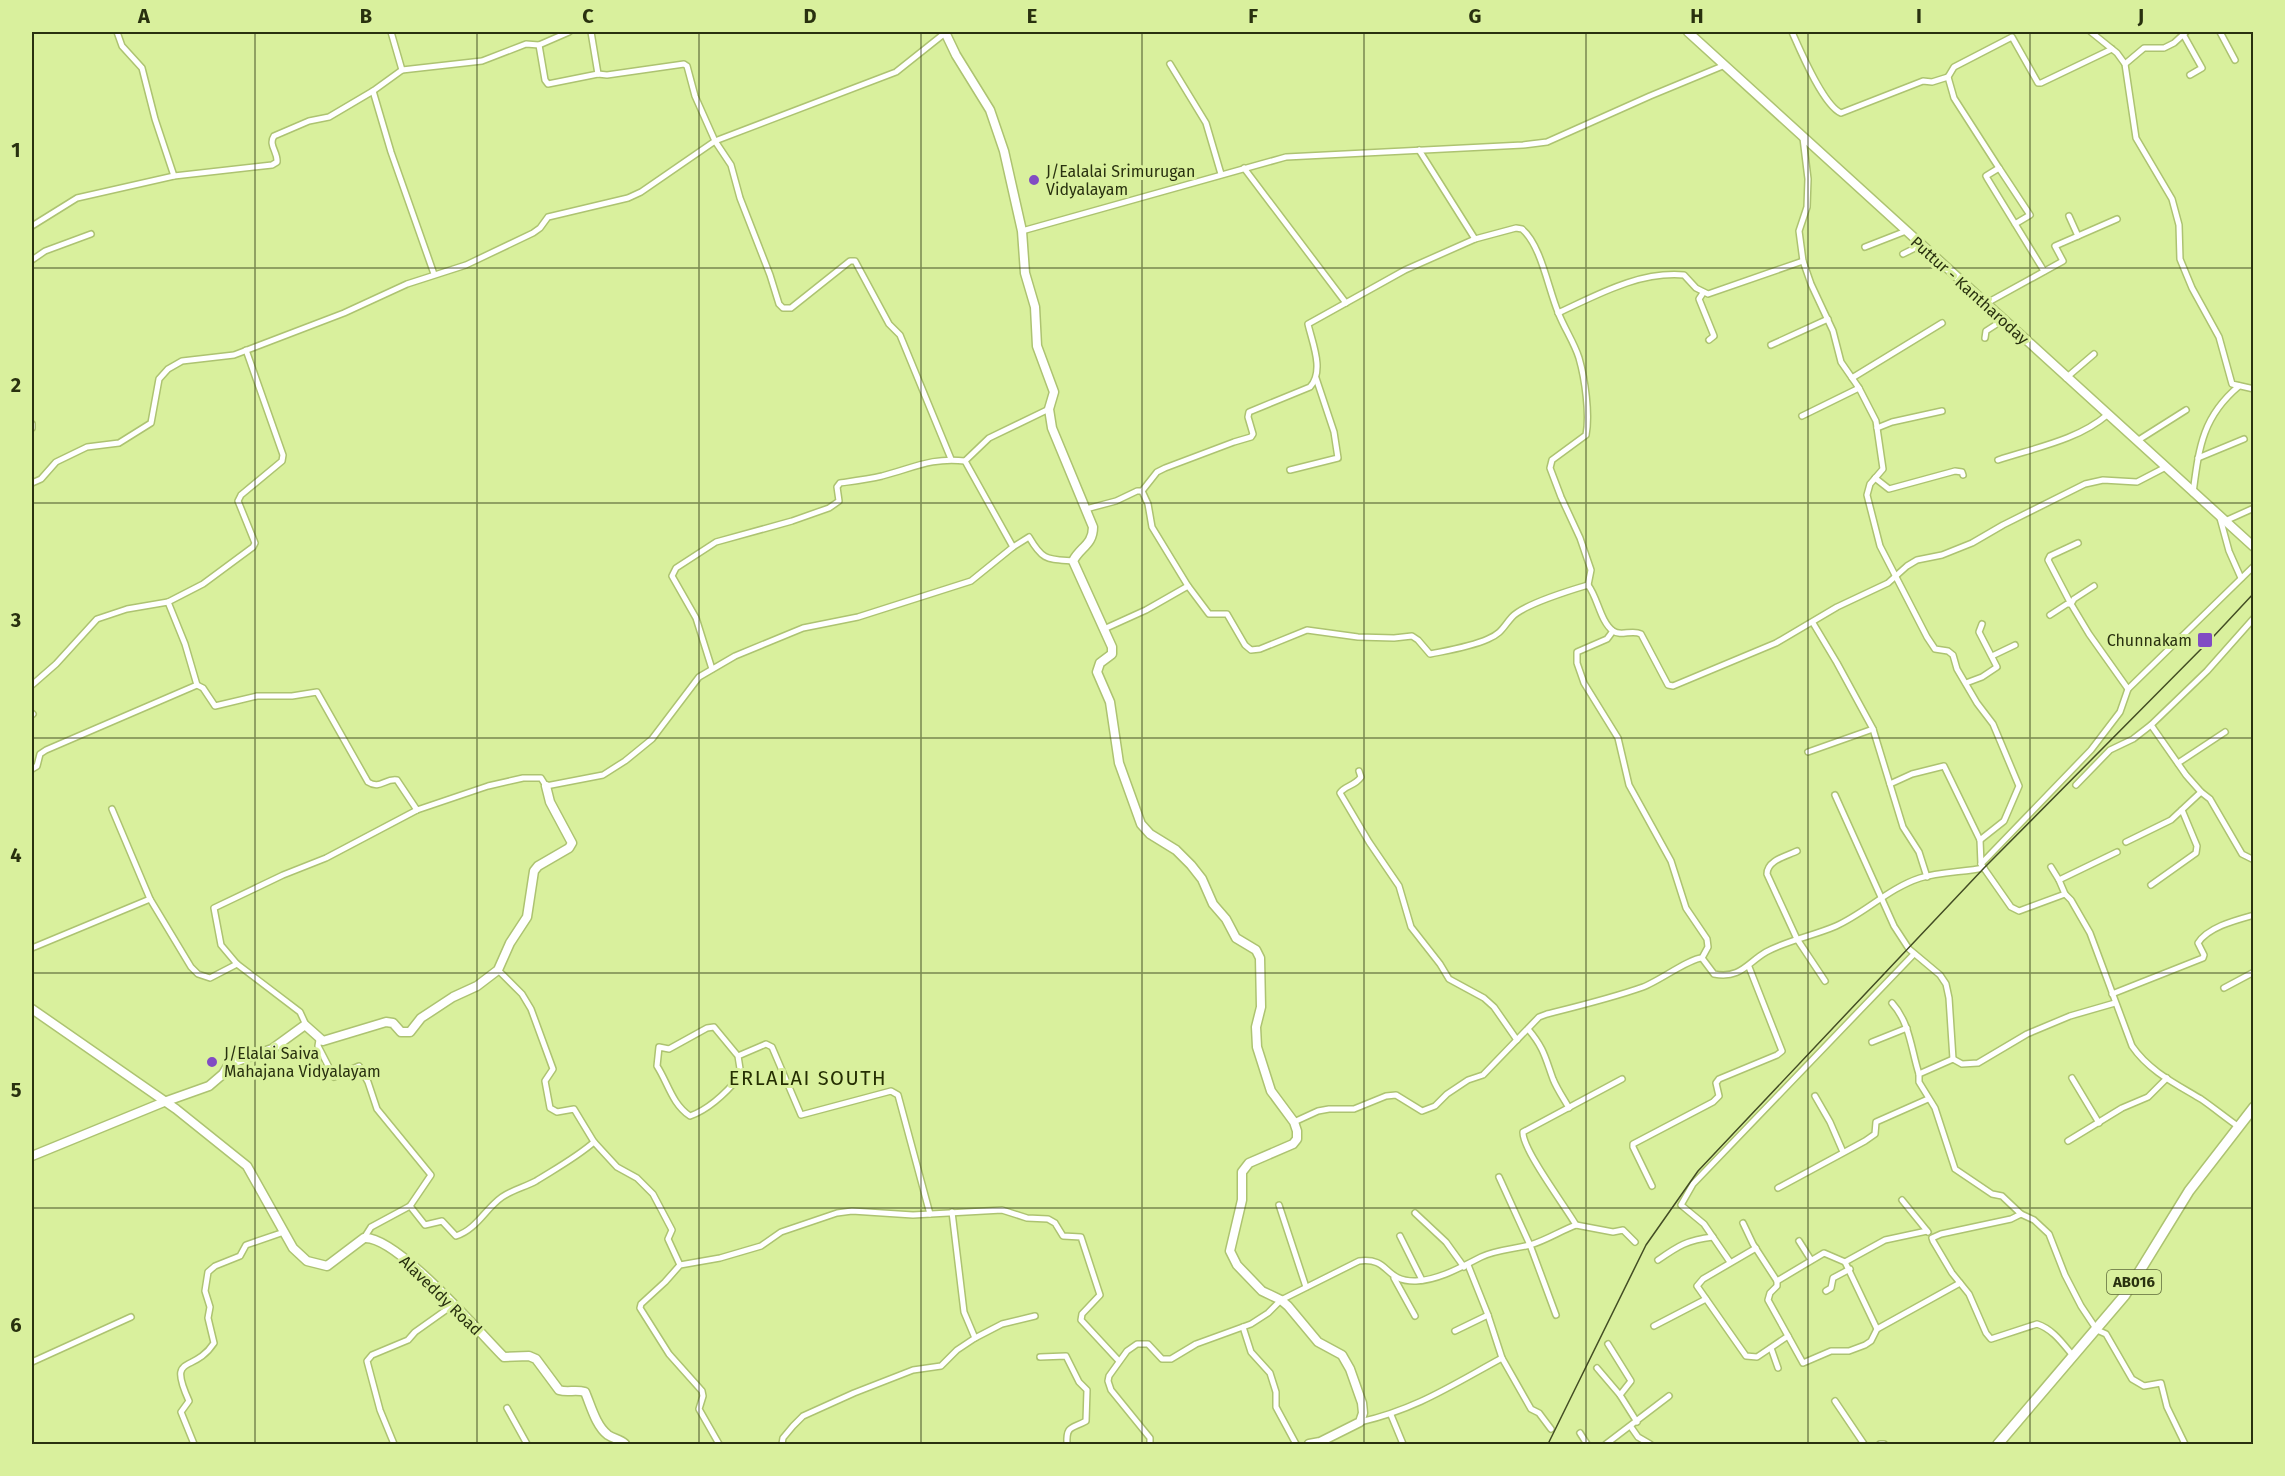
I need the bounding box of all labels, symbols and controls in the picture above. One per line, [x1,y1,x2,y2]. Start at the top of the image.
text: A [137,4,151,28]
text: B [360,4,372,28]
text: C [582,4,594,28]
text: D [803,4,817,28]
text: E [1027,4,1037,28]
text: F [1248,4,1258,28]
text: G [1469,4,1481,28]
text: H [1690,4,1704,28]
text: I [1916,4,1922,28]
text: J [2137,4,2144,28]
text: 1 [11,138,21,162]
place label: J/Ealalai Srimurugan Vidyalayam [1046,162,1195,199]
marker: J/Ealalai Srimurugan Vidyalayam [1027,173,1041,187]
street label: Puttur - Kantharoday [1907,232,2033,348]
text: 2 [11,373,21,397]
text: 3 [10,608,21,632]
place label: Chunnakam [2107,631,2192,650]
marker: Chunnakam [2196,631,2214,649]
text: 4 [10,843,22,867]
place label: J/Elalai Saiva Mahajana Vidyalayam [224,1044,381,1081]
marker: J/Elalai Saiva Mahajana Vidyalayam [205,1055,219,1069]
district label: ERLALAI SOUTH [729,1066,887,1090]
text: 5 [11,1078,22,1102]
street label: Alaveddy Road [396,1251,486,1339]
road number: AB016 [2107,1270,2161,1294]
text: 6 [10,1313,22,1337]

